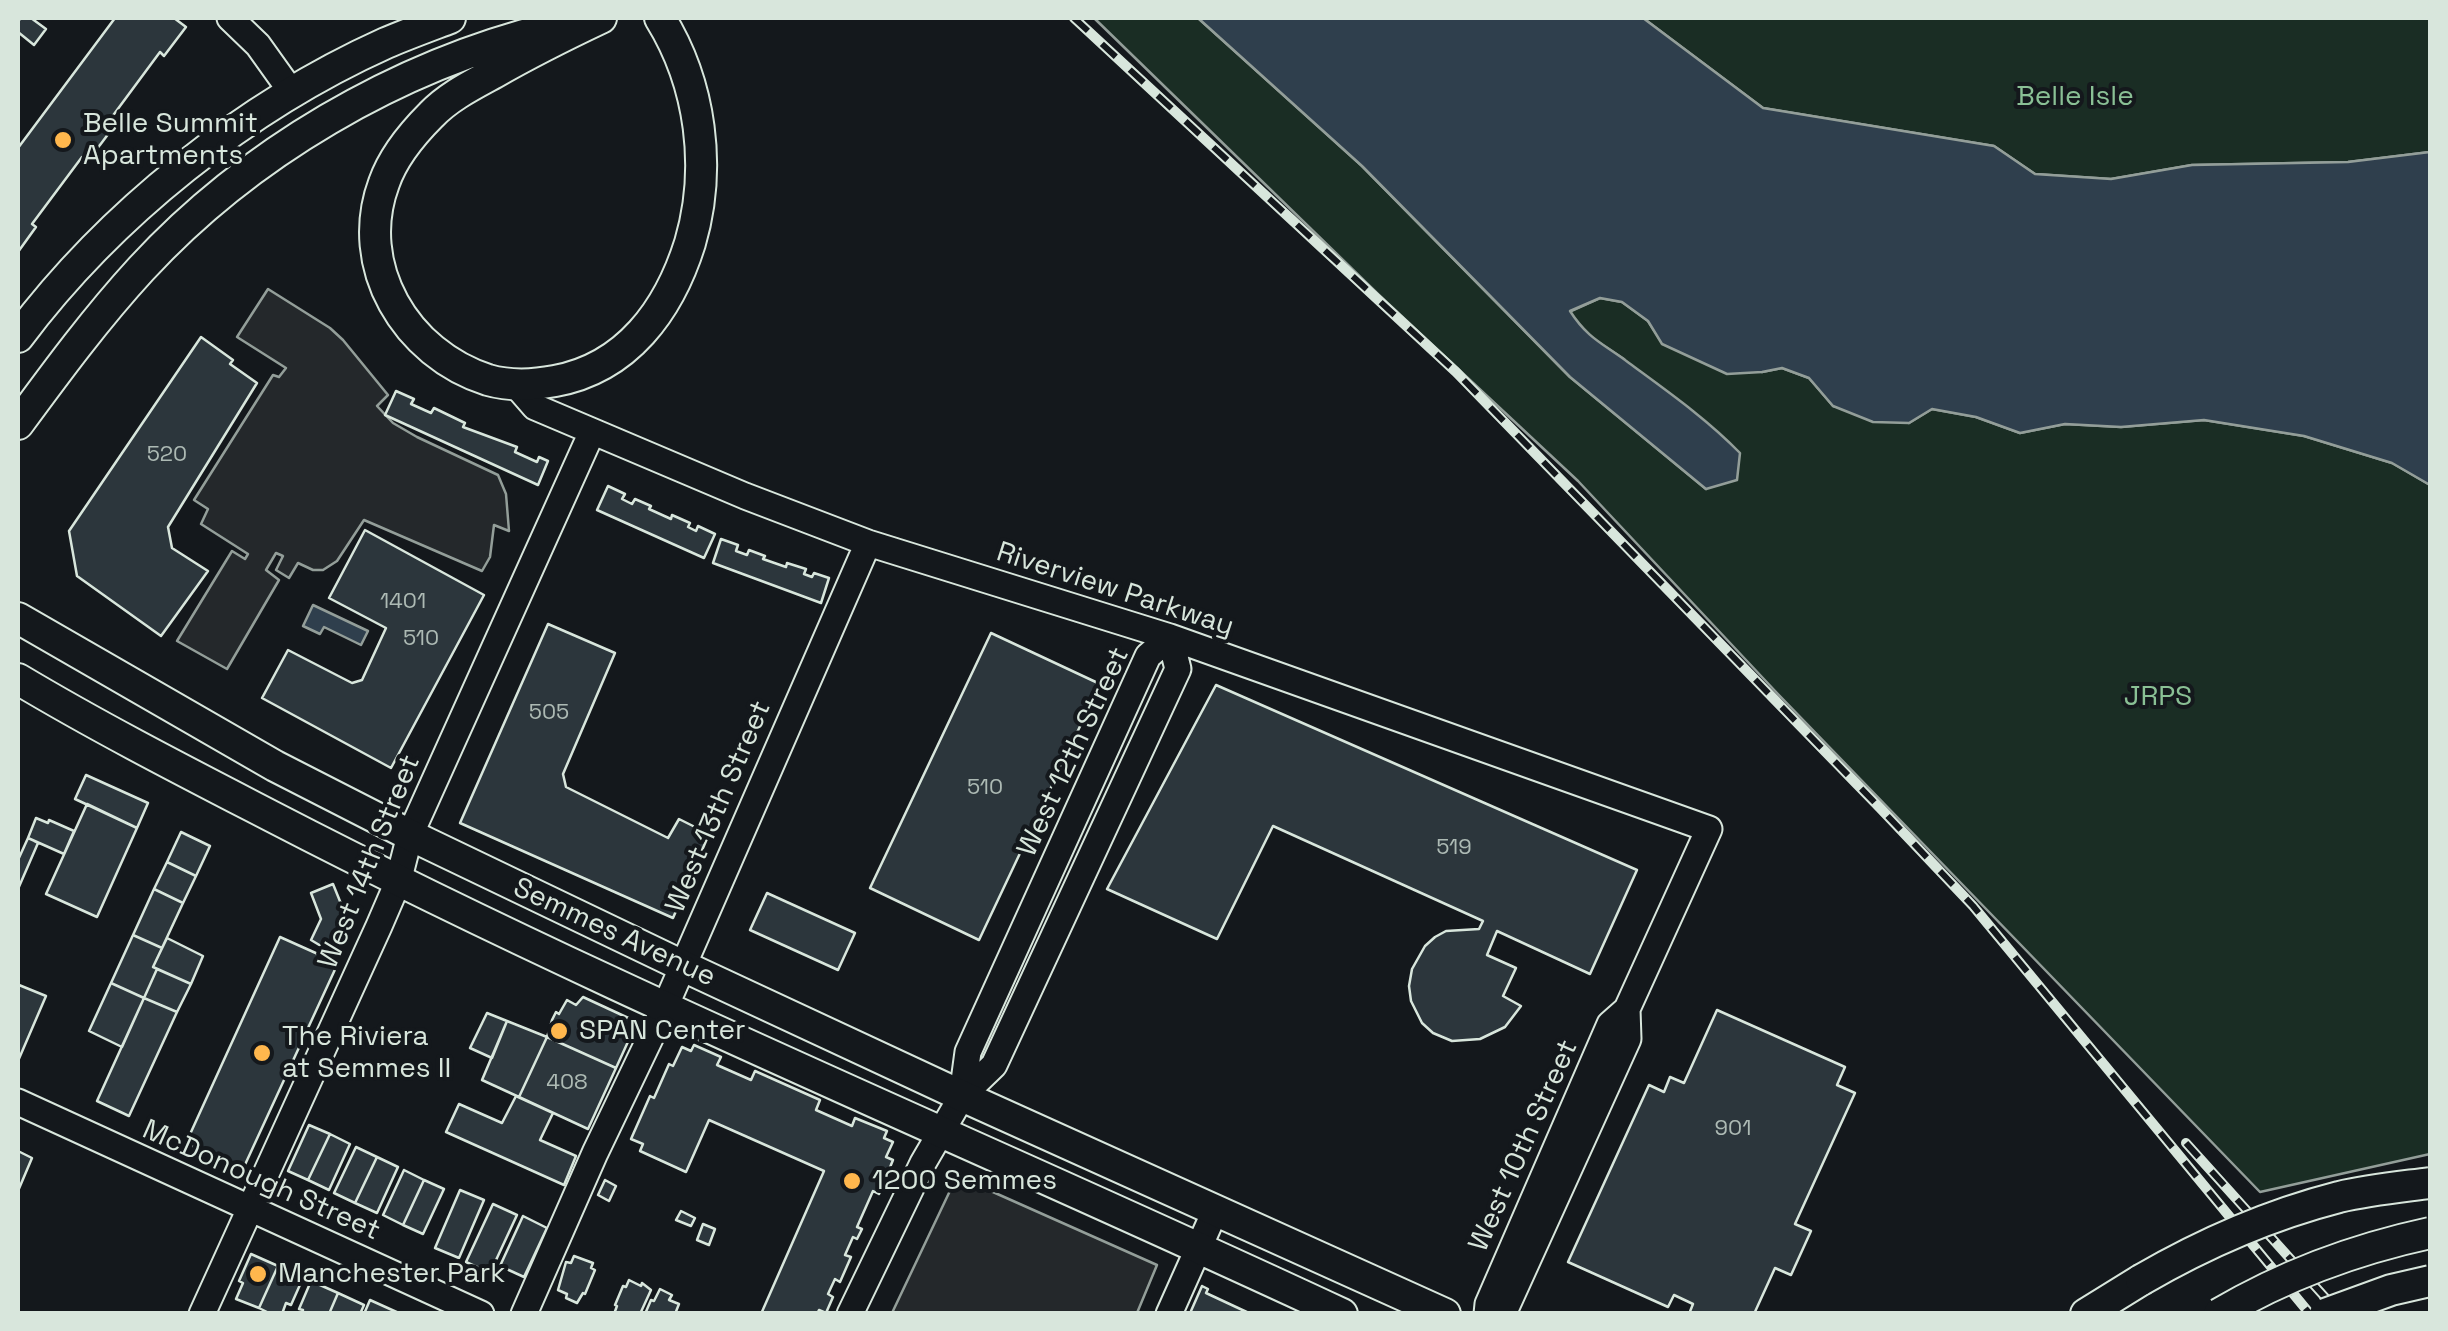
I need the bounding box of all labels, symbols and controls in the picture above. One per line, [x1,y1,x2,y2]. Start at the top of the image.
park label: Belle Isle [2016,80,2134,114]
place label: Belle Summit Apartments [83,107,258,173]
marker: Belle Summit Apartments [52,129,74,151]
house number: 520 [147,442,187,468]
street label: Riverview Parkway [992,536,1238,644]
house number: 1401 [380,589,426,615]
house number: 510 [403,626,439,652]
street label: West 12th Street [1011,642,1137,862]
park label: JRPS [2124,680,2192,714]
street label: West 13th Street [659,696,779,918]
house number: 505 [529,700,569,726]
street label: West 14th Street [312,750,428,974]
house number: 510 [967,775,1003,801]
house number: 519 [1436,835,1472,861]
street label: Semmes Avenue [508,871,720,995]
place label: SPAN Center [579,1014,746,1048]
place label: The Riviera at Semmes II [282,1020,451,1086]
marker: SPAN Center [548,1020,570,1042]
street label: West 10th Street [1462,1035,1586,1257]
marker: The Riviera at Semmes II [251,1042,273,1064]
house number: 408 [546,1070,588,1096]
street label: McDonough Street [137,1114,385,1248]
house number: 901 [1715,1116,1751,1142]
place label: 1200 Semmes [872,1164,1057,1198]
marker: 1200 Semmes [841,1170,863,1192]
place label: Manchester Park [278,1257,505,1291]
marker: Manchester Park [247,1263,269,1285]

